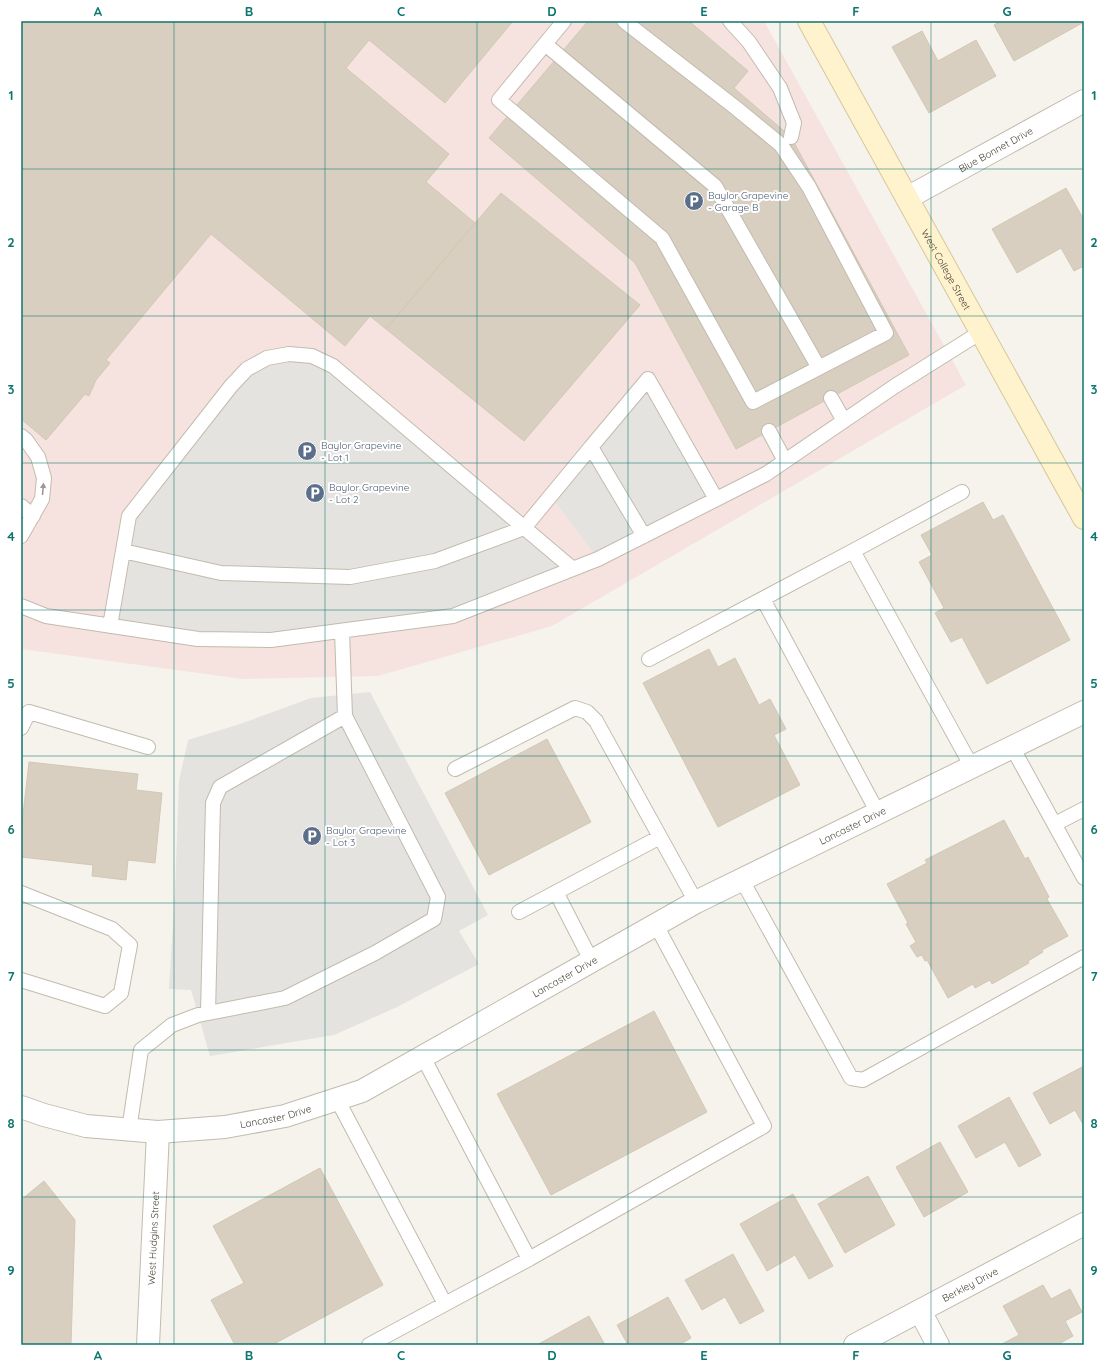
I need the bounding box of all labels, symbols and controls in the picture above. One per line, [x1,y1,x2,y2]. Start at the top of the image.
text: A [94,3,103,19]
text: B [245,3,253,19]
text: C [397,3,405,19]
text: D [547,3,557,19]
text: E [700,3,708,19]
text: F [852,3,860,19]
text: G [1002,3,1012,19]
text: 1 [8,87,14,103]
text: 1 [1091,87,1097,103]
street label: Blue Bonnet Drive [956,124,1035,175]
place label: Baylor Grapevine - Garage B [708,189,789,214]
parking icon: Baylor Grapevine - Garage B [683,190,705,212]
street label: West College Street [919,227,974,313]
text: 2 [7,234,15,250]
text: 2 [1090,234,1098,250]
text: 3 [8,381,15,397]
text: 3 [1091,381,1098,397]
place label: Baylor Grapevine - Lot 1 [321,439,402,464]
parking icon: Baylor Grapevine - Lot 1 [296,440,318,462]
place label: Baylor Grapevine - Lot 2 [329,481,410,506]
parking icon: Baylor Grapevine - Lot 2 [304,482,326,504]
one-way arrow [40,483,47,495]
text: 4 [7,528,15,544]
text: 4 [1090,528,1098,544]
text: 5 [7,675,15,691]
text: 5 [1090,675,1098,691]
street label: Lancaster Drive [817,803,888,847]
text: 6 [7,821,15,837]
text: 6 [1090,821,1098,837]
place label: Baylor Grapevine - Lot 3 [326,824,407,849]
parking icon: Baylor Grapevine - Lot 3 [301,825,323,847]
street label: Lancaster Drive [530,953,600,1000]
text: 7 [7,968,15,984]
text: 7 [1090,968,1098,984]
street label: Lancaster Drive [239,1101,313,1131]
text: 8 [7,1115,15,1131]
text: 8 [1090,1115,1098,1131]
street label: West Hudgins Street [144,1190,162,1285]
text: 9 [7,1262,15,1278]
text: 9 [1090,1262,1098,1278]
street label: Berkley Drive [940,1264,1001,1304]
text: A [94,1347,103,1363]
text: B [245,1347,253,1363]
text: C [397,1347,405,1363]
text: D [547,1347,557,1363]
text: E [700,1347,708,1363]
text: F [852,1347,860,1363]
text: G [1002,1347,1012,1363]

